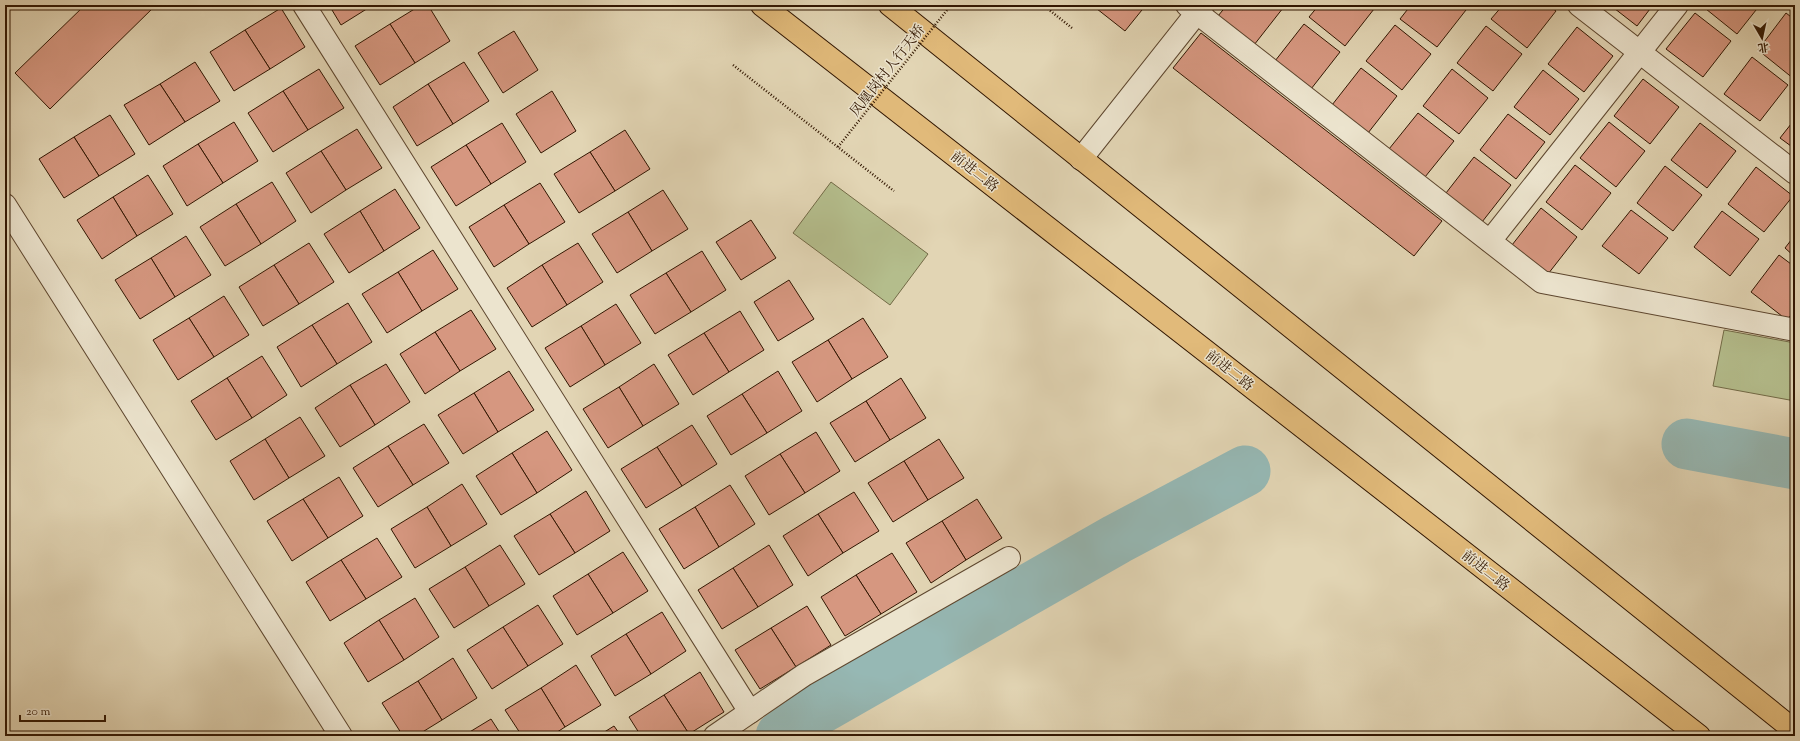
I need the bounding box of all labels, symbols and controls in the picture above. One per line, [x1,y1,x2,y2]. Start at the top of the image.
north arrow [1742,18,1782,58]
street label: 凤凰岗村人行天桥 [846,21,931,122]
text: 北 [1757,38,1770,56]
street label: 前进二路 [946,147,1002,198]
street label: 前进二路 [1201,346,1257,397]
street label: 前进二路 [1457,546,1513,597]
scale bar [20,697,105,723]
text: 20 m [26,703,51,721]

